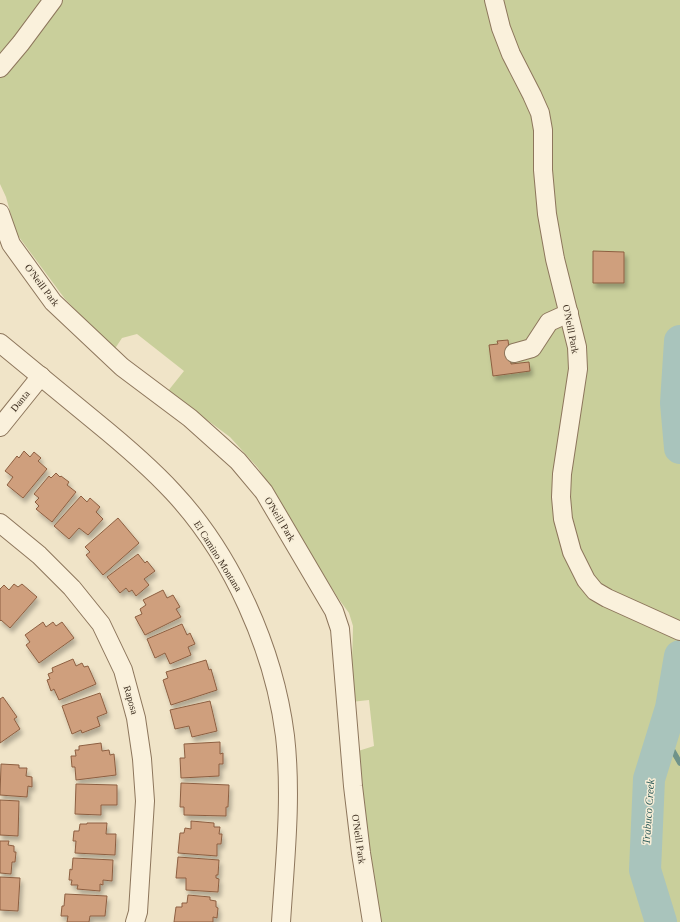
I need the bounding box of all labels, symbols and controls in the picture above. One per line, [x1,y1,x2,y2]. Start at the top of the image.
street label: O'Neill Park [23,262,61,308]
street label: O'Neill Park [561,303,581,355]
street label: Danta [8,388,32,414]
street label: O'Neill Park [262,495,298,543]
street label: El Camino Montana [192,519,244,594]
street label: Raposa [122,684,140,716]
water label: Trabuco Creek [640,778,656,845]
street label: O'Neill Park [350,814,368,864]

